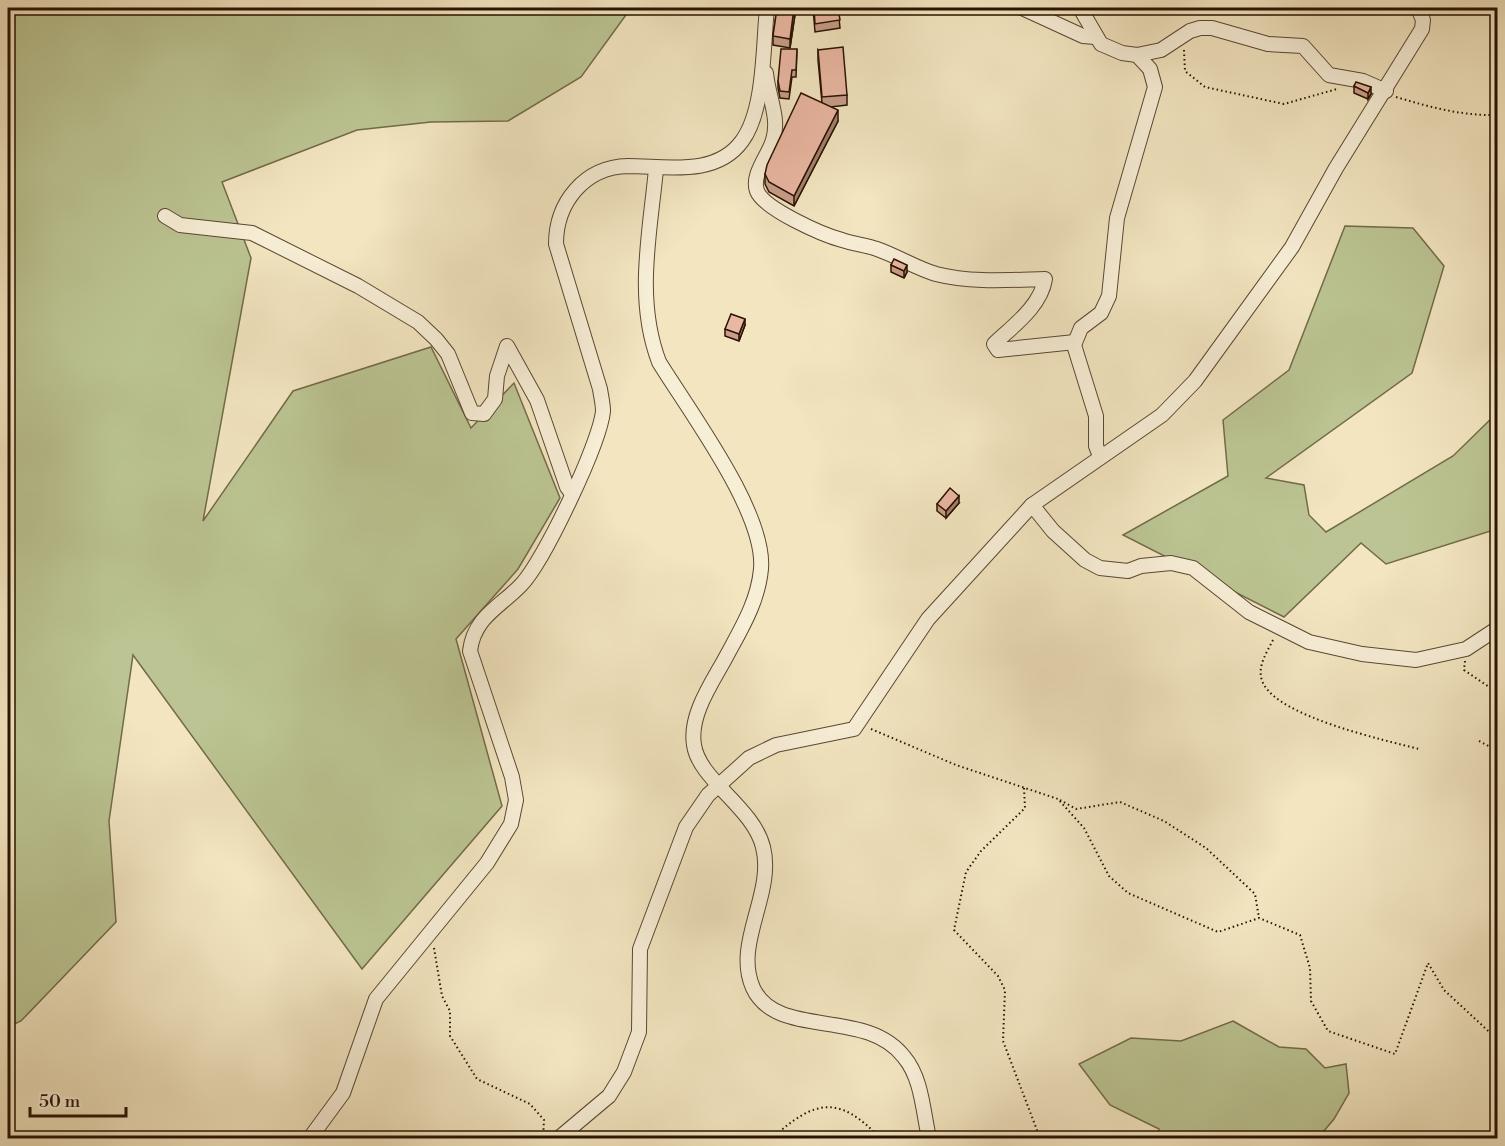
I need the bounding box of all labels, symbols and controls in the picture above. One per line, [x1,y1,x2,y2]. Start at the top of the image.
scale bar [30,1080,126,1118]
text: 50 m [39,1090,81,1113]

